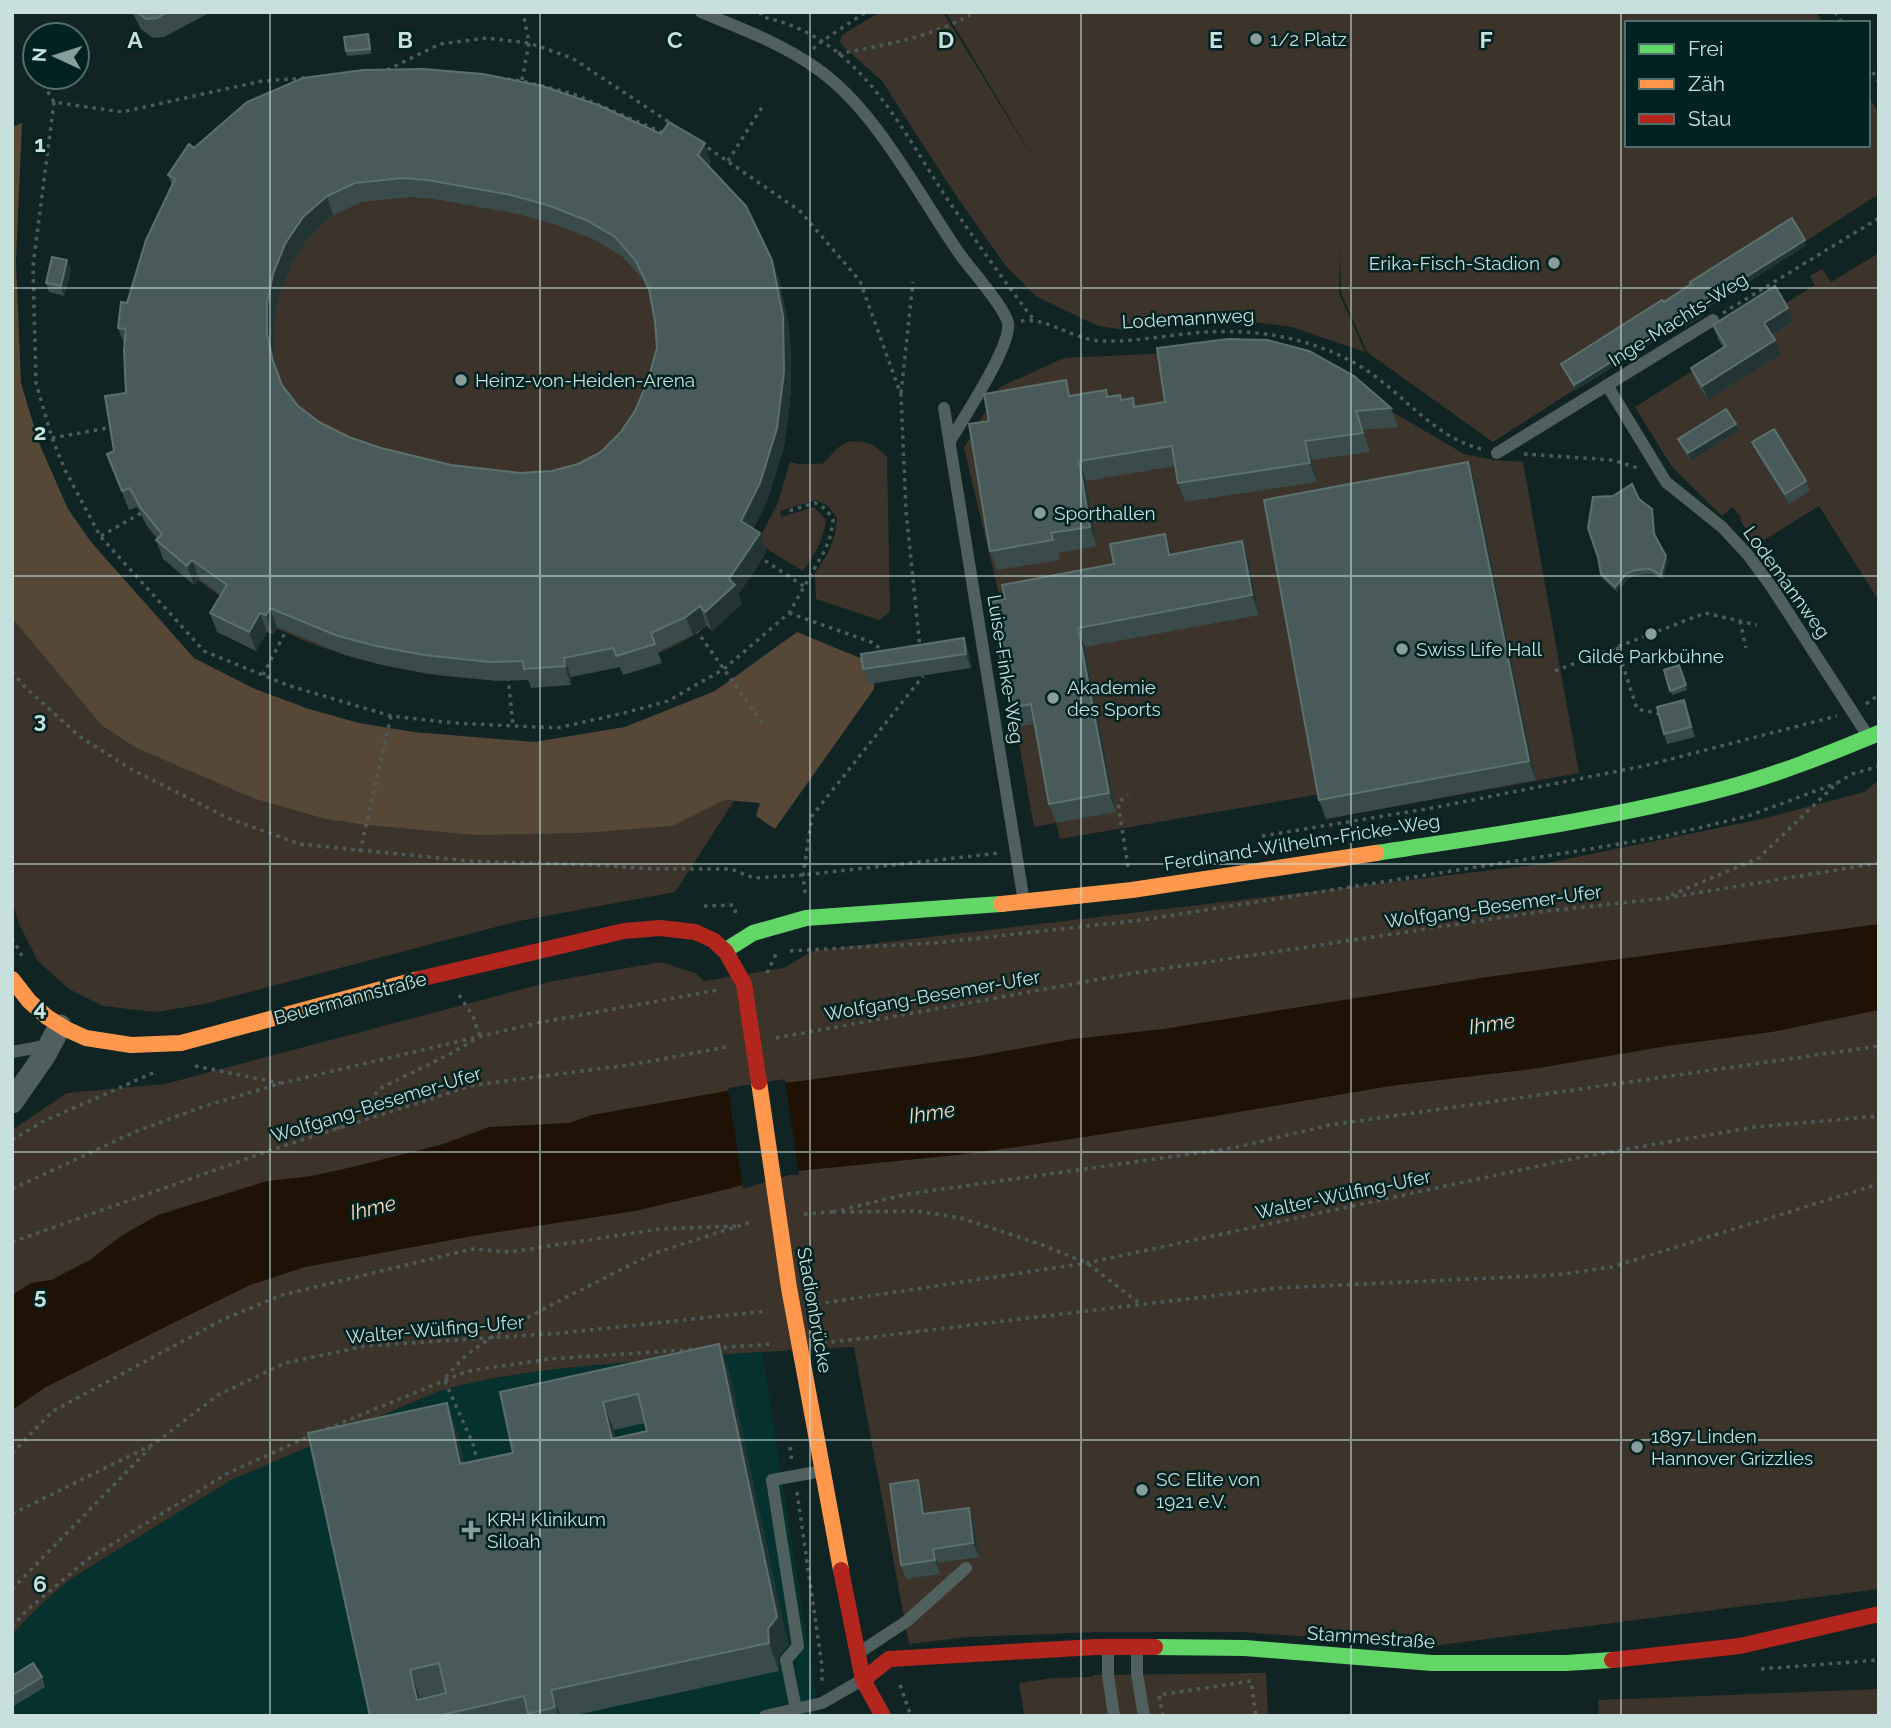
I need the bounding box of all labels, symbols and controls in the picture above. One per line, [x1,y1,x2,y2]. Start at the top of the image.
north arrow [21,21,91,91]
legend [1625,21,1870,147]
text: A [127,26,143,53]
text: B [397,26,413,53]
text: C [667,26,683,53]
text: D [938,26,954,53]
text: E [1209,26,1223,53]
text: F [1479,26,1493,53]
place label: 1/2 Platz [1270,28,1347,50]
marker: 1/2 Platz [1248,31,1264,47]
text: Frei [1688,36,1724,61]
text: N [28,47,51,63]
text: Zäh [1688,71,1725,96]
text: Stau [1688,106,1732,131]
text: 1 [34,130,46,157]
place label: Erika-Fisch-Stadion [1369,252,1540,274]
marker: Erika-Fisch-Stadion [1546,255,1562,271]
street label: Inge-Machts-Weg [1605,267,1751,371]
street label: Lodemannweg [1121,304,1255,332]
place label: Heinz-von-Heiden-Arena [475,369,695,391]
marker: Heinz-von-Heiden-Arena [453,372,469,388]
text: 2 [34,418,46,445]
place label: Sporthallen [1054,502,1156,524]
marker: Sporthallen [1032,505,1048,521]
street label: Lodemannweg [1739,522,1835,642]
street label: Luise-Finke-Weg [983,593,1029,745]
marker: Gilde Parkbühne [1643,626,1659,642]
place label: Swiss Life Hall [1416,638,1543,660]
marker: Swiss Life Hall [1394,641,1410,657]
place label: Gilde Parkbühne [1578,645,1724,667]
place label: Akademie des Sports [1067,676,1161,720]
marker: Akademie des Sports [1045,690,1061,706]
text: 3 [34,706,46,733]
street label: Ferdinand-Wilhelm-Fricke-Weg [1162,809,1442,875]
street label: Wolfgang-Besemer-Ufer [1383,880,1603,932]
street label: Wolfgang-Besemer-Ufer [822,965,1042,1025]
street label: Beuermannstraße [271,967,429,1029]
text: 4 [33,994,47,1021]
water label: Ihme [1467,1008,1517,1039]
street label: Wolfgang-Besemer-Ufer [268,1061,484,1147]
water label: Ihme [907,1097,957,1128]
street label: Walter-Wülfing-Ufer [1253,1165,1433,1223]
water label: Ihme [347,1190,398,1225]
street label: Stadionbrücke [793,1245,837,1375]
text: 5 [34,1282,47,1309]
street label: Walter-Wülfing-Ufer [345,1310,525,1348]
place label: 1897 Linden Hannover Grizzlies [1651,1425,1813,1469]
marker: 1897 Linden Hannover Grizzlies [1629,1439,1645,1455]
place label: SC Elite von 1921 e.V. [1156,1468,1260,1512]
marker: SC Elite von 1921 e.V. [1134,1482,1150,1498]
place label: KRH Klinikum Siloah [487,1508,606,1552]
marker: KRH Klinikum Siloah [461,1520,481,1540]
text: 6 [33,1570,47,1597]
street label: Stammestraße [1306,1622,1436,1652]

